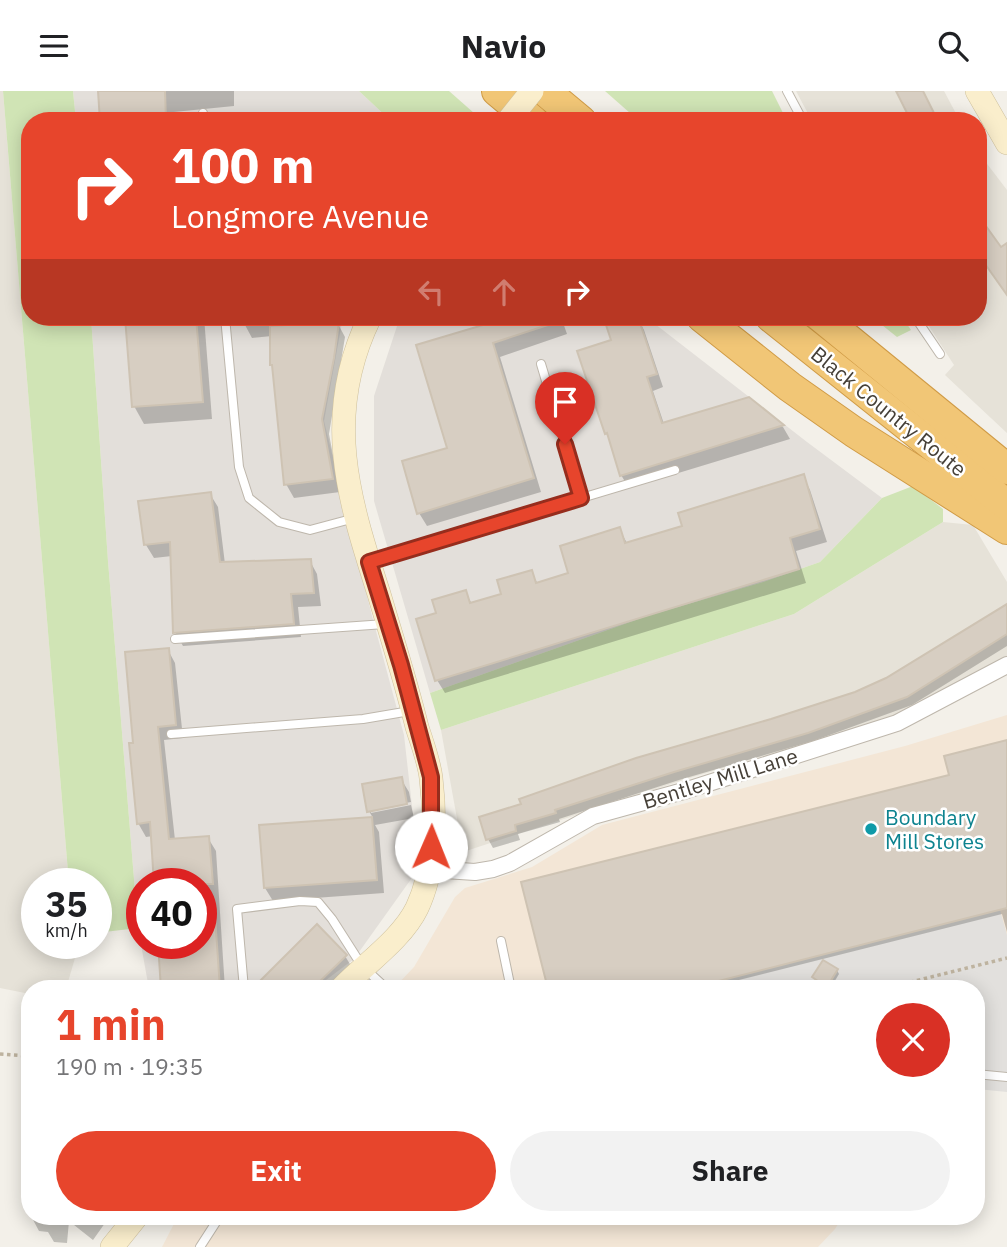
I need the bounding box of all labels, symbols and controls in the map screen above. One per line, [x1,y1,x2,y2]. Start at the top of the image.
text: Navio [461,25,546,67]
icon: menu [35,27,73,65]
icon: search [934,27,972,65]
text: 100 m [171,133,315,196]
icon: right [56,140,147,231]
text: Longmore Avenue [171,195,429,237]
icon: left [412,273,450,311]
icon: ahead [485,273,523,311]
icon: right [558,273,596,311]
street label: Black Country Route [805,340,973,482]
pin [535,372,595,444]
icon: arrive [546,383,584,421]
street label: Bentley Mill Lane [639,741,801,815]
place label: Boundary Mill Stores [885,803,984,855]
position arrow [394,810,468,884]
marker: Boundary Mill Stores [863,821,879,837]
speed limit sign: 40 [126,868,217,959]
text: 35 [45,881,88,927]
text: km/h [45,919,88,942]
text: 1 min [56,997,166,1052]
button: close [876,1003,950,1077]
text: 190 m · 19:35 [56,1051,203,1081]
button: Exit [56,1131,496,1211]
button: Share [510,1131,950,1211]

